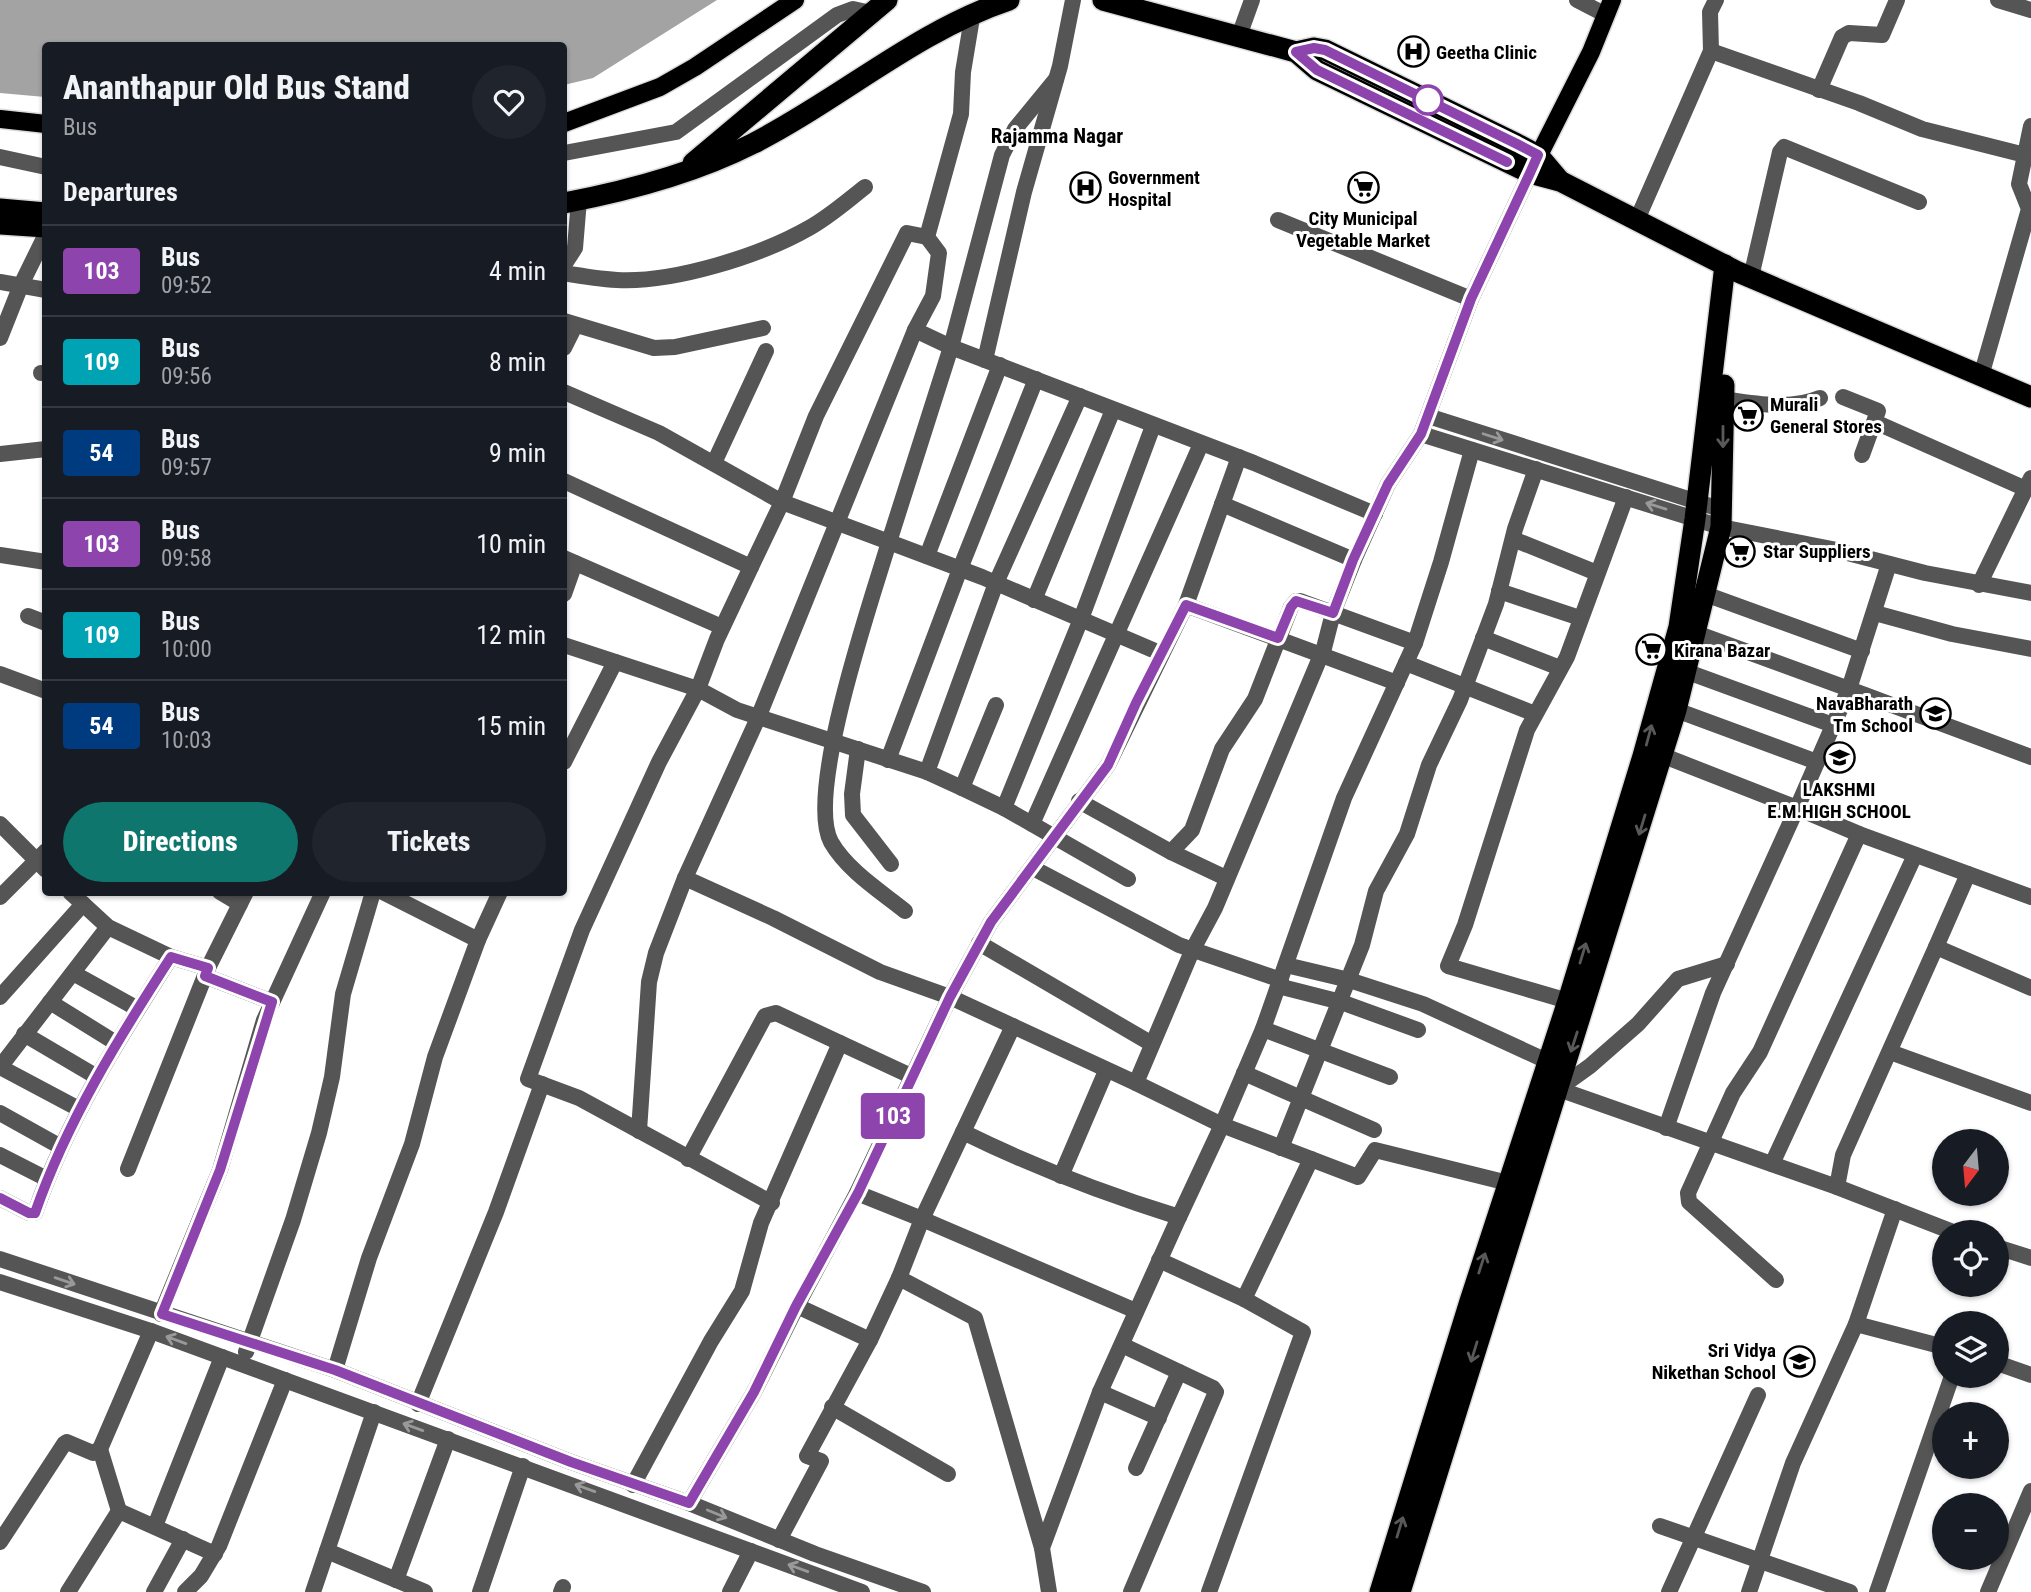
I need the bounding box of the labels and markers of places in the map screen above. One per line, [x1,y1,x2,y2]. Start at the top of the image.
hospital icon: Geetha Clinic [1396,35,1430,69]
place label: Geetha Clinic [1436,41,1537,64]
unlabelled marker [1413,85,1443,115]
place label: Government Hospital [1108,166,1200,211]
supermarket icon: City Municipal Vegetable Market [1346,170,1380,204]
hospital icon: Government Hospital [1068,171,1102,205]
place label: City Municipal Vegetable Market [1296,207,1430,252]
place label: Murali General Stores [1770,393,1882,438]
supermarket icon: Murali General Stores [1730,398,1764,432]
supermarket icon: Star Suppliers [1723,534,1757,568]
place label: Star Suppliers [1763,540,1871,563]
supermarket icon: Kirana Bazar [1634,633,1668,667]
place label: Kirana Bazar [1674,639,1770,662]
place label: NavaBharath Tm School [1816,692,1913,737]
school or university icon: NavaBharath Tm School [1919,697,1953,731]
school or university icon: LAKSHMI E.M.HIGH SCHOOL [1822,741,1856,775]
place label: LAKSHMI E.M.HIGH SCHOOL [1767,778,1911,823]
place label: Sri Vidya Nikethan School [1652,1339,1776,1384]
school or university icon: Sri Vidya Nikethan School [1782,1344,1816,1378]

